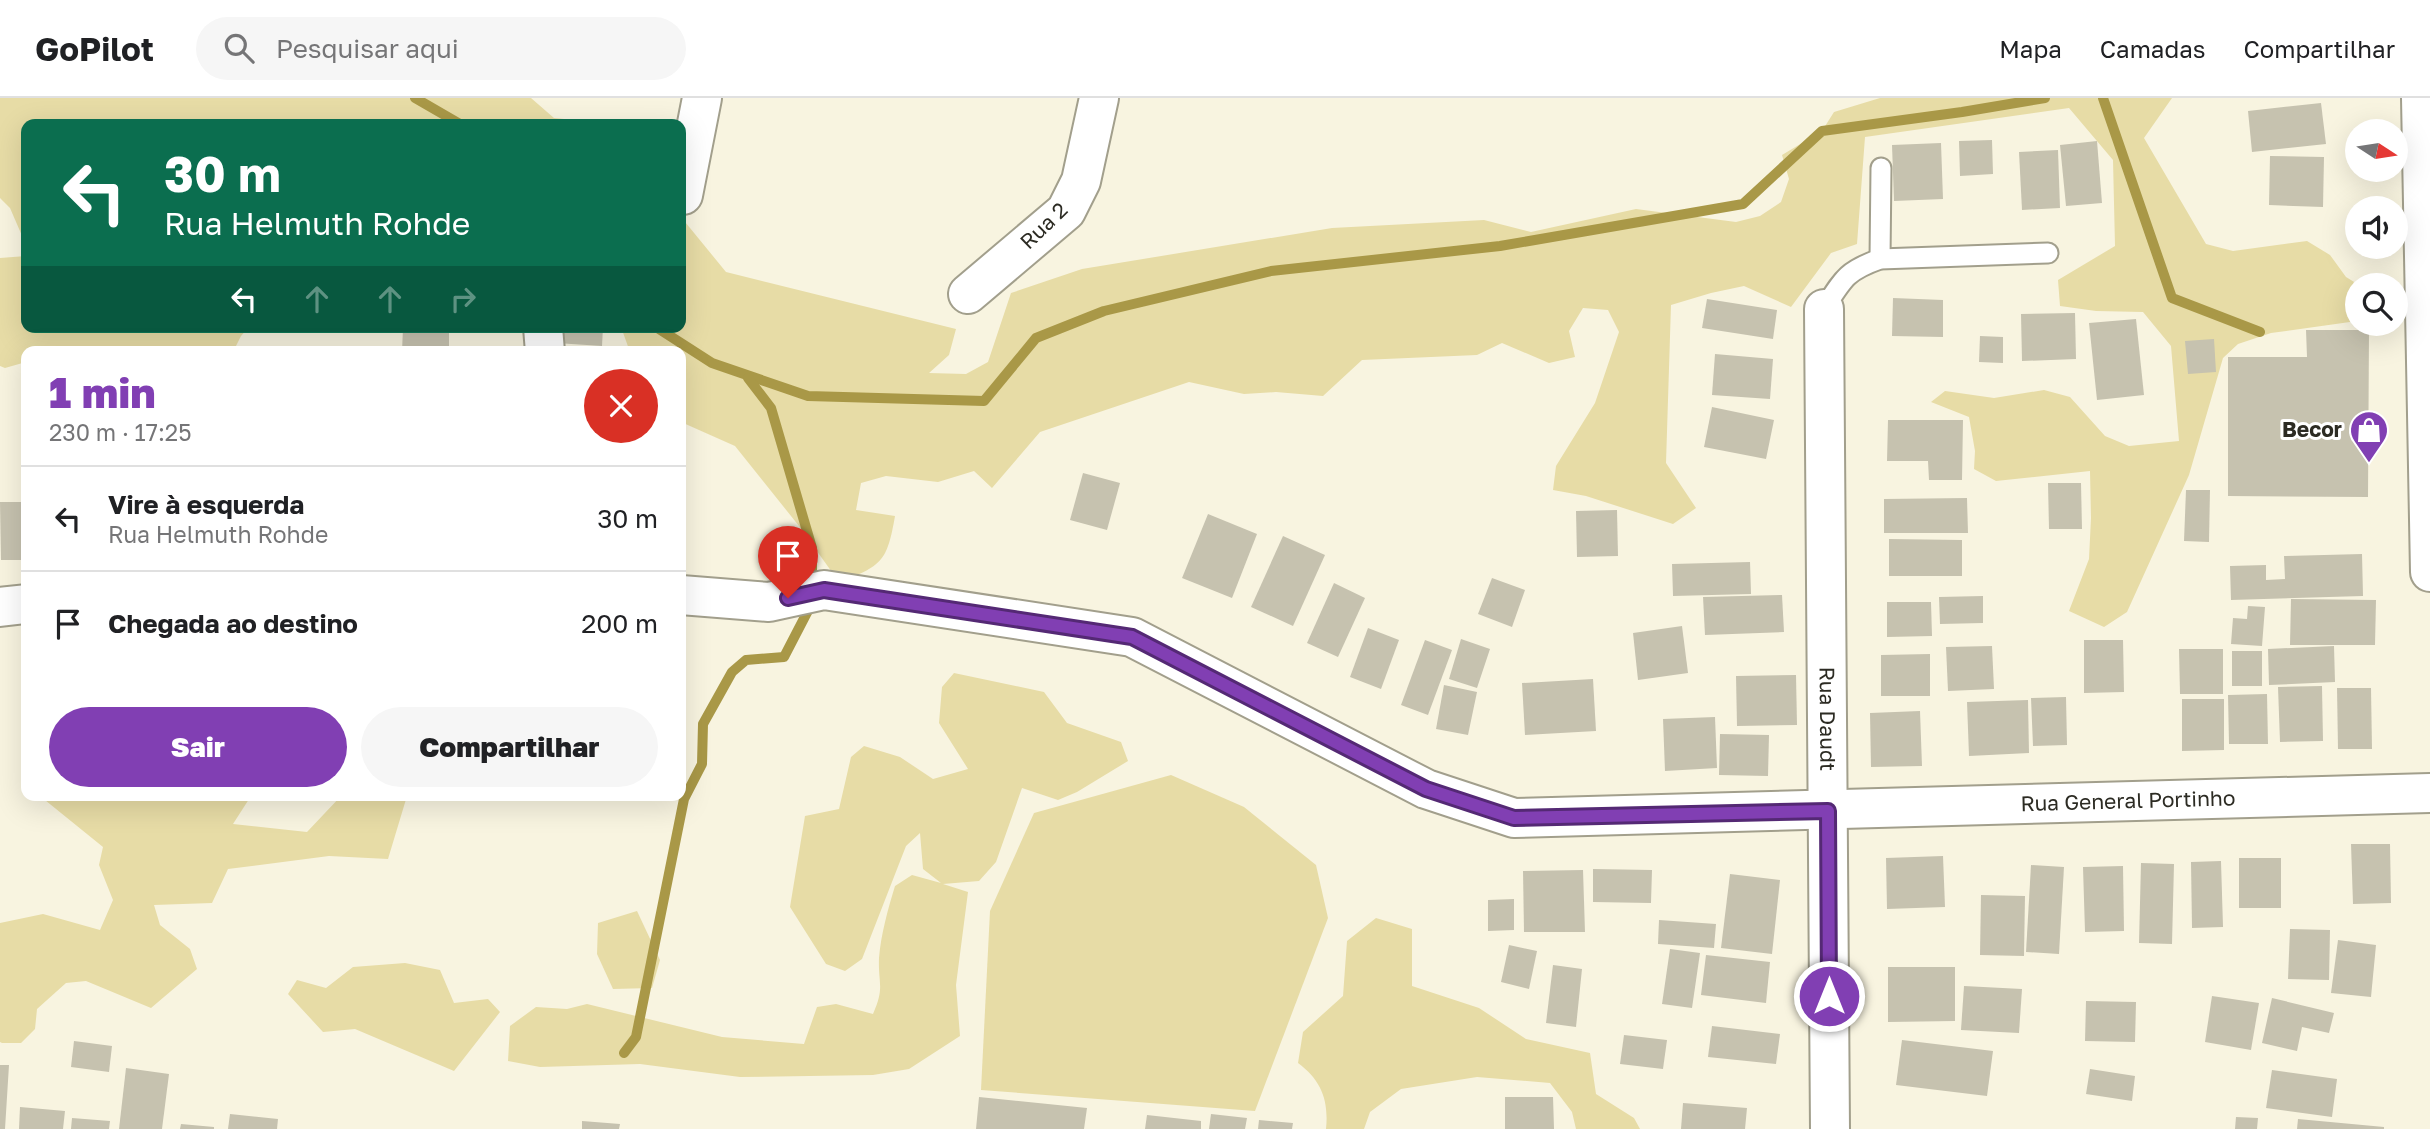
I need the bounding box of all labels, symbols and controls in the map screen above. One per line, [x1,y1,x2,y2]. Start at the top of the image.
search box [196,17,686,80]
text: GoPilot [35,29,154,68]
icon: search [220,29,258,67]
text: Pesquisar aqui [276,33,459,64]
text: Mapa [1999,34,2062,63]
text: Camadas [2100,34,2205,63]
text: Compartilhar [2243,34,2395,63]
north arrow [2345,119,2408,182]
map controls [2345,119,2408,336]
text: 30 m [164,144,281,203]
icon: left [49,147,140,238]
button: sound [2345,196,2408,259]
street label: Rua 2 [1014,197,1072,254]
text: Rua Helmuth Rohde [164,204,470,242]
button: search [2345,273,2408,336]
icon: left [225,280,263,318]
icon: ahead [298,280,336,318]
icon: ahead [371,280,409,318]
icon: right [444,280,482,318]
text: 1 min [49,367,156,417]
button: close [584,369,658,443]
shop icon: Becor [2348,409,2390,464]
place label: Becor [2282,416,2342,442]
text: 230 m · 17:25 [49,418,192,446]
text: Vire à esquerda [108,489,304,520]
icon: left [49,500,87,538]
text: 30 m [597,503,658,534]
text: Rua Helmuth Rohde [108,520,328,548]
pin [758,526,818,598]
icon: arrive [769,537,807,575]
icon: arrive [49,605,87,643]
text: Chegada ao destino [108,608,358,639]
text: 200 m [581,608,658,639]
street label: Rua Daudt [1815,667,1841,771]
button: Sair [49,707,347,787]
button: Compartilhar [361,707,658,787]
street label: Rua General Portinho [2020,784,2236,816]
position arrow [1792,959,1866,1033]

